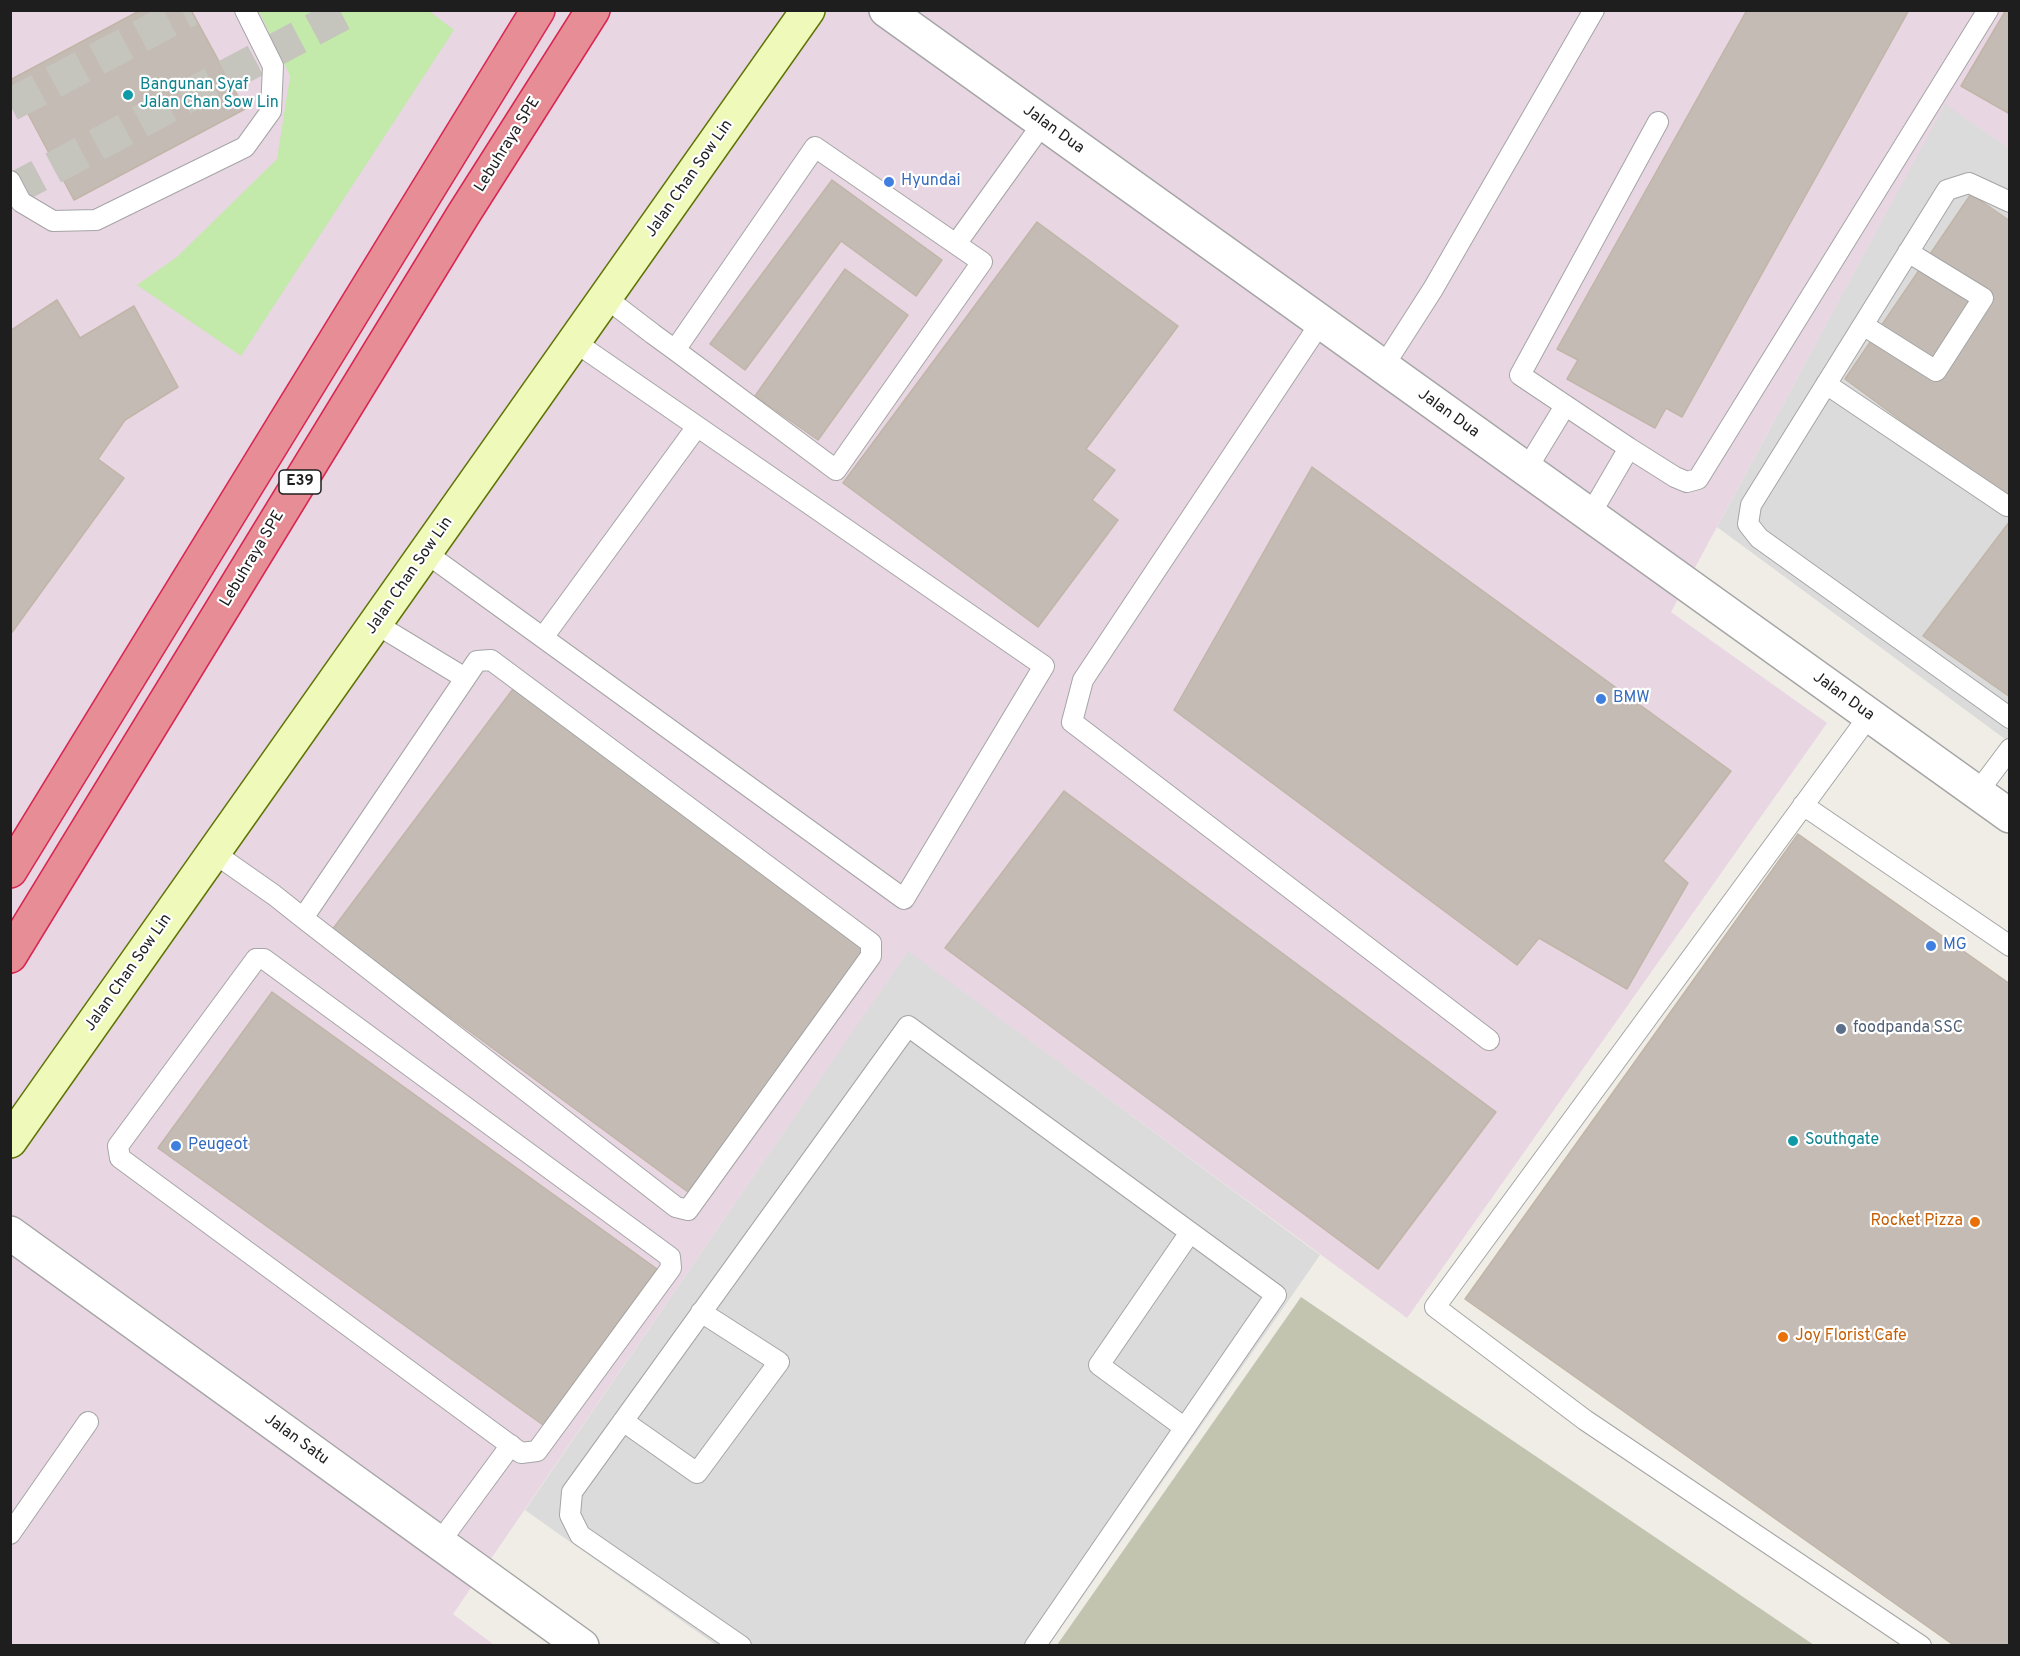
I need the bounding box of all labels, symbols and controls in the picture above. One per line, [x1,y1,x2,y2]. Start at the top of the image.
place label: Bangunan Syaf Jalan Chan Sow Lin [140,76,279,114]
marker: Bangunan Syaf Jalan Chan Sow Lin [121,88,135,102]
street label: Lebuhraya SPE [471,94,545,196]
street label: Jalan Dua [1019,101,1087,159]
street label: Jalan Chan Sow Lin [642,117,738,241]
place label: Hyundai [901,172,961,192]
marker: Hyundai [882,175,896,189]
street label: Jalan Dua [1414,385,1482,443]
road number: E39 [279,470,321,494]
street label: Lebuhraya SPE [217,508,289,610]
street label: Jalan Chan Sow Lin [362,514,458,638]
street label: Jalan Dua [1809,668,1877,726]
place label: BMW [1613,689,1650,709]
marker: BMW [1594,692,1608,706]
street label: Jalan Chan Sow Lin [81,911,177,1035]
place label: MG [1943,936,1967,956]
marker: MG [1924,939,1938,953]
place label: foodpanda SSC [1853,1019,1963,1039]
marker: foodpanda SSC [1834,1022,1848,1036]
place label: Southgate [1805,1131,1879,1151]
marker: Southgate [1786,1134,1800,1148]
place label: Peugeot [188,1136,248,1156]
marker: Peugeot [169,1139,183,1153]
place label: Rocket Pizza [1871,1212,1963,1232]
marker: Rocket Pizza [1968,1215,1982,1229]
place label: Joy Florist Cafe [1795,1327,1907,1347]
marker: Joy Florist Cafe [1776,1330,1790,1344]
street label: Jalan Satu [260,1410,332,1470]

